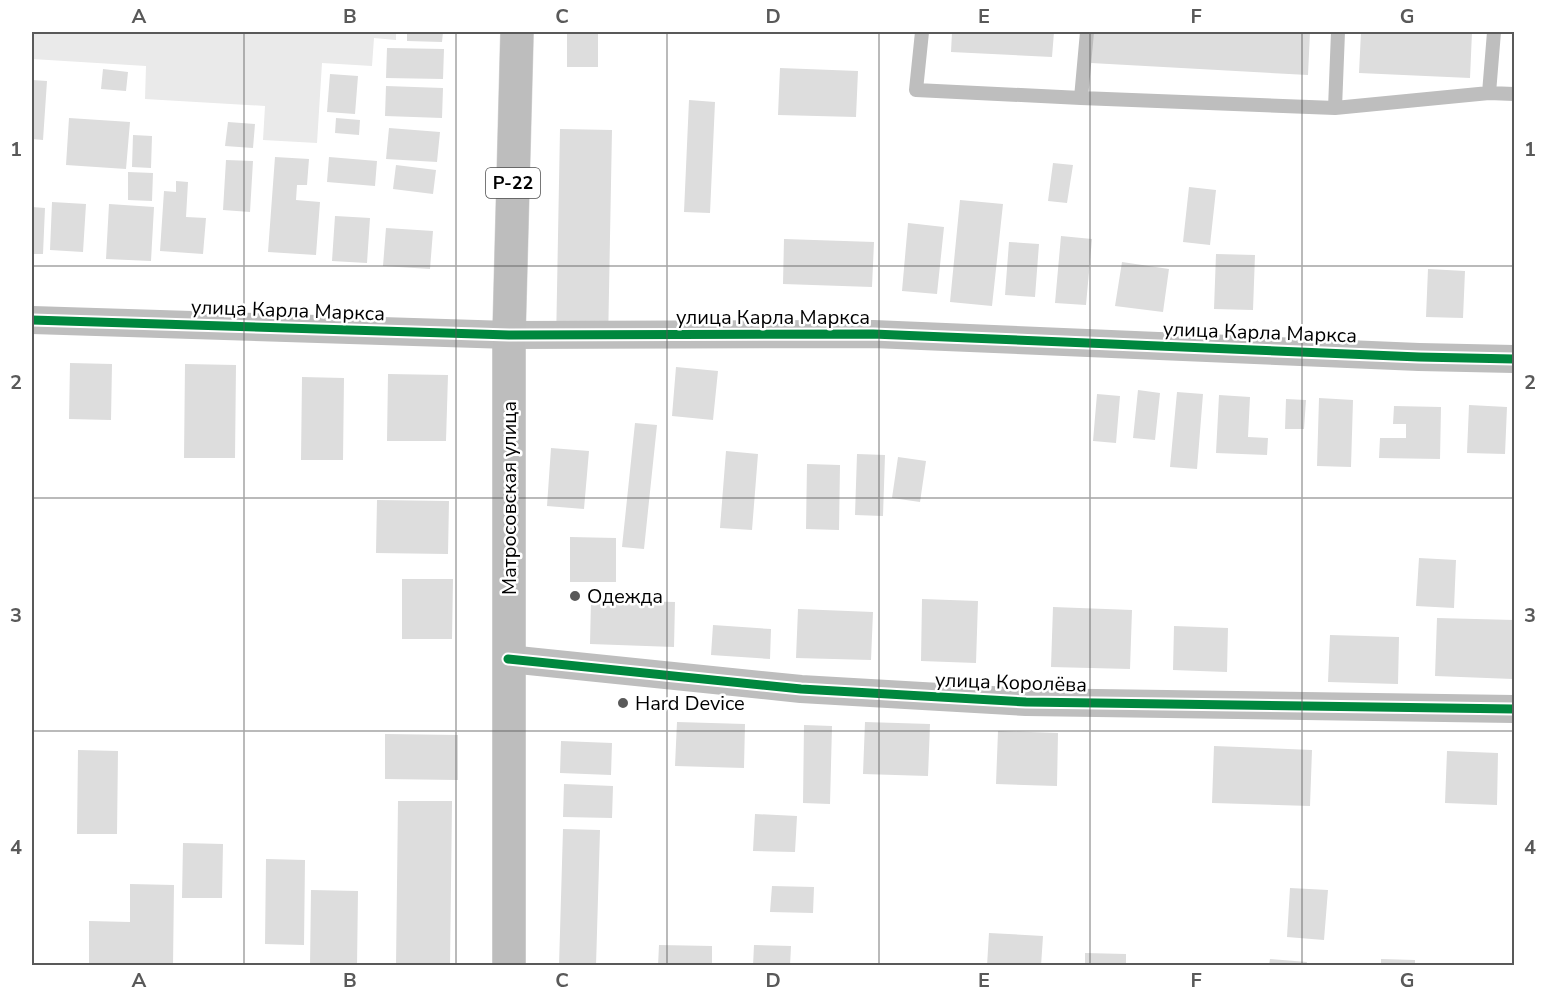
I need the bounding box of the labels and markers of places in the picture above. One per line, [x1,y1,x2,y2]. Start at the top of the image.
place label: Одежда [587,583,663,610]
marker: Одежда [568,589,582,603]
place label: Hard Device [635,690,745,717]
marker: Hard Device [616,696,630,710]

